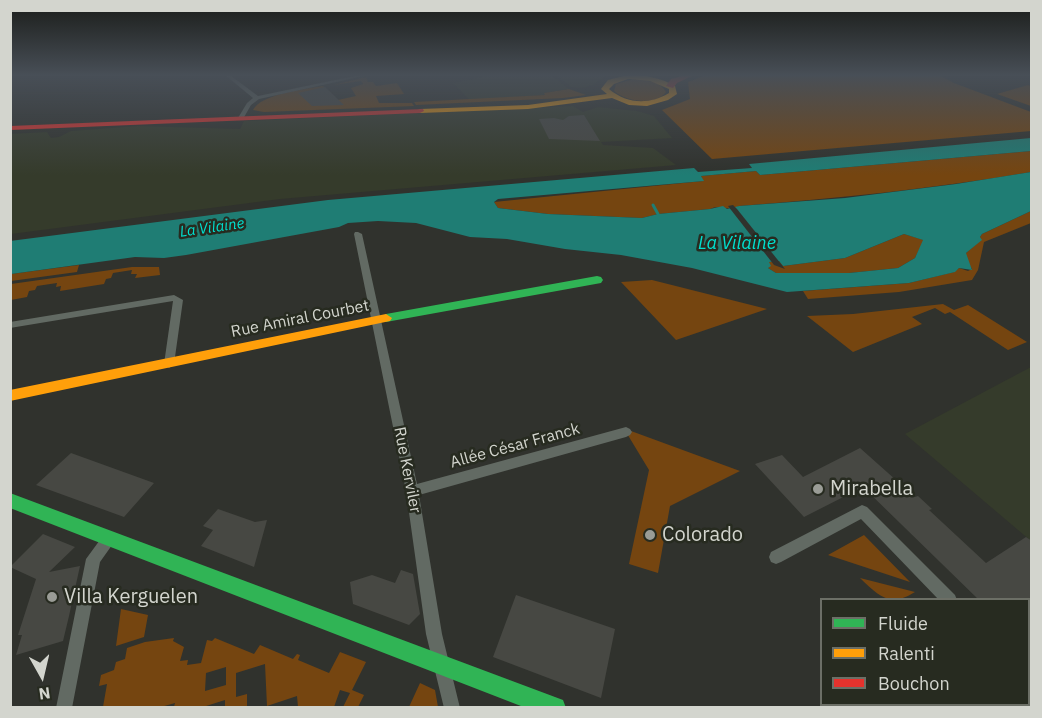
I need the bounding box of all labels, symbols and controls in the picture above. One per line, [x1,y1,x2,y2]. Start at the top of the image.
water label: La Vilaine [179,215,245,241]
water label: La Vilaine [698,233,776,255]
street label: Rue Amiral Courbet [229,296,371,342]
street label: Allée César Franck [448,419,582,473]
street label: Rue Kerviler [389,425,425,515]
place label: Mirabella [830,477,913,501]
marker: Mirabella [811,482,825,496]
place label: Colorado [662,523,743,547]
marker: Colorado [643,528,657,542]
place label: Villa Kerguelen [64,585,198,609]
marker: Villa Kerguelen [45,590,59,604]
legend [820,598,1030,706]
text: Fluide [878,612,928,635]
text: Ralenti [878,642,935,665]
north arrow [12,646,72,706]
text: Bouchon [878,672,950,695]
text: N [37,683,52,705]

